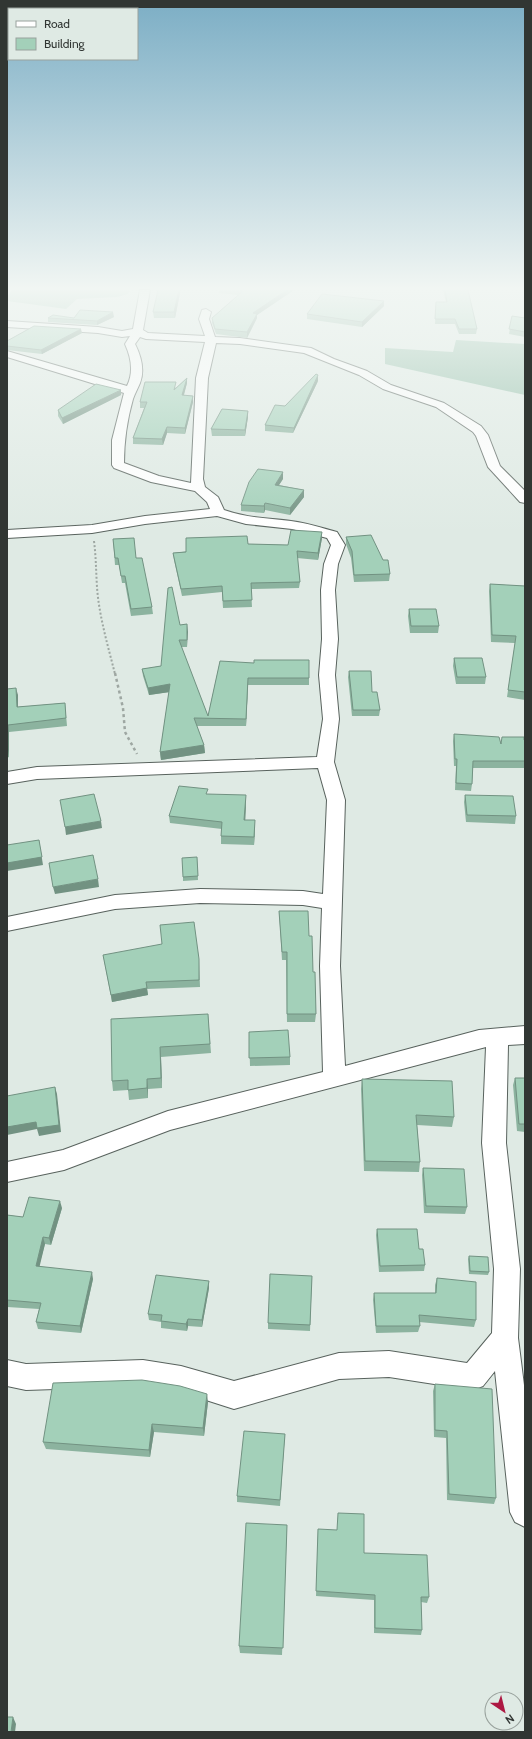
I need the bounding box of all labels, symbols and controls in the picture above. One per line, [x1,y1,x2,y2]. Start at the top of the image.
legend [8,8,138,60]
text: Road [44,16,70,31]
text: Building [44,36,86,51]
north arrow [484,1691,524,1731]
text: N [503,1711,517,1727]

